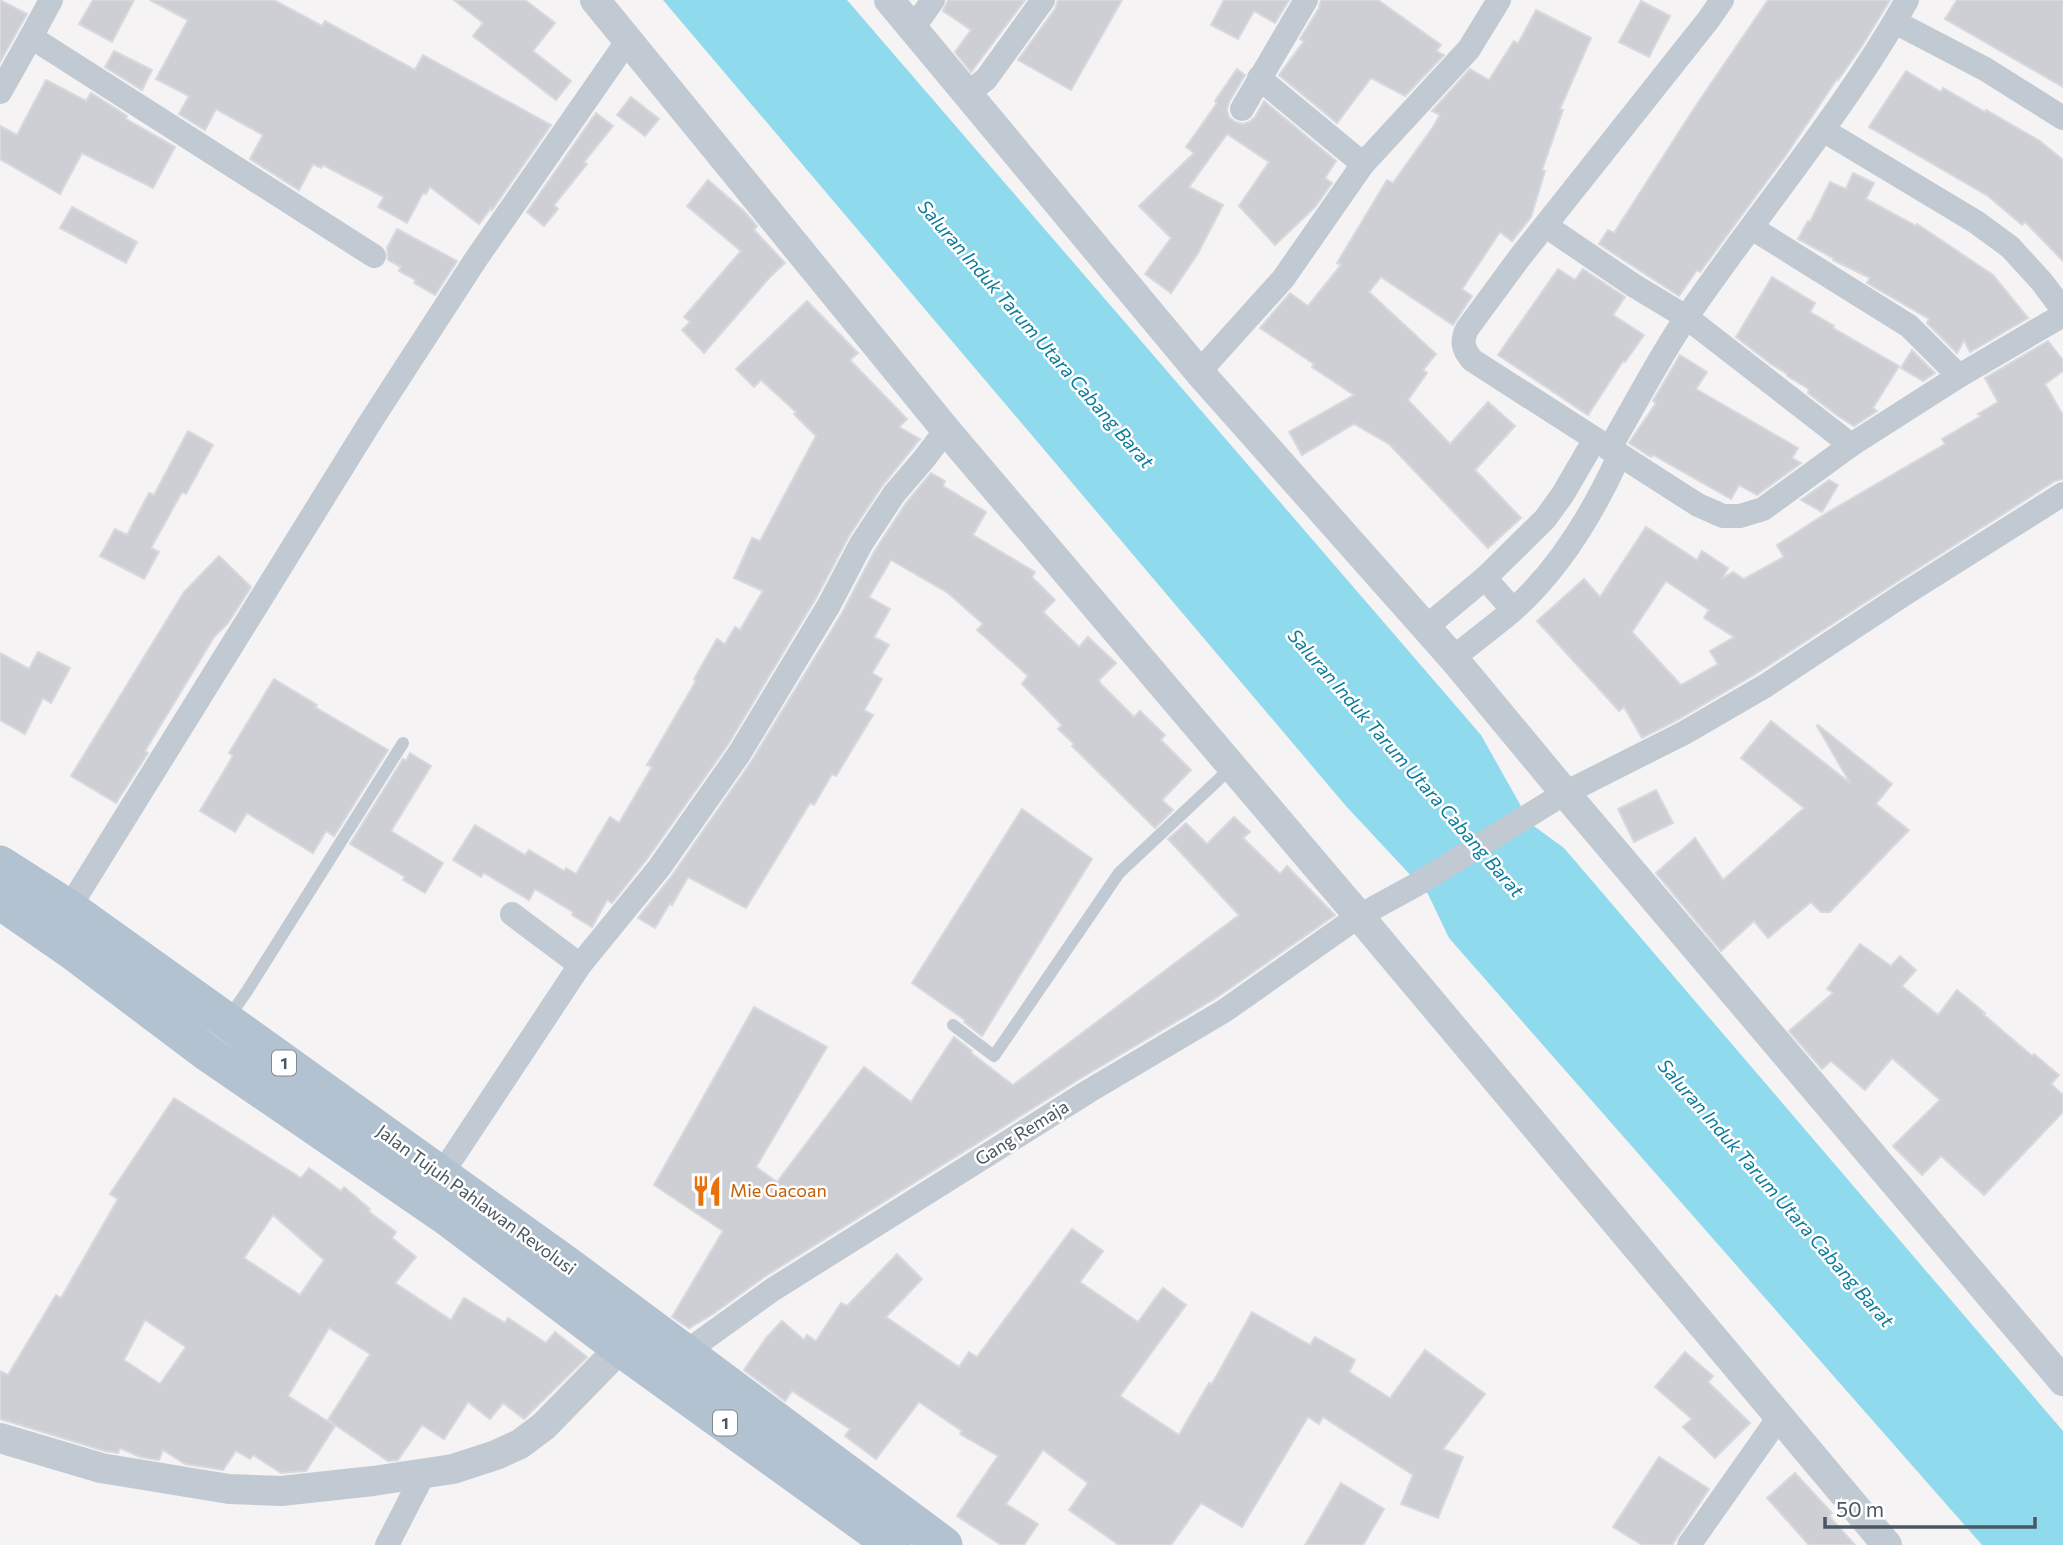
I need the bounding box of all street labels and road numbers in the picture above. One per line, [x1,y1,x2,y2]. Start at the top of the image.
road number: 1 [272,1050,296,1076]
street label: Gang Remaja [971,1095,1072,1170]
street label: Jalan Tujuh Pahlawan Revolusi [373,1119,581,1279]
road number: 1 [713,1410,737,1436]

